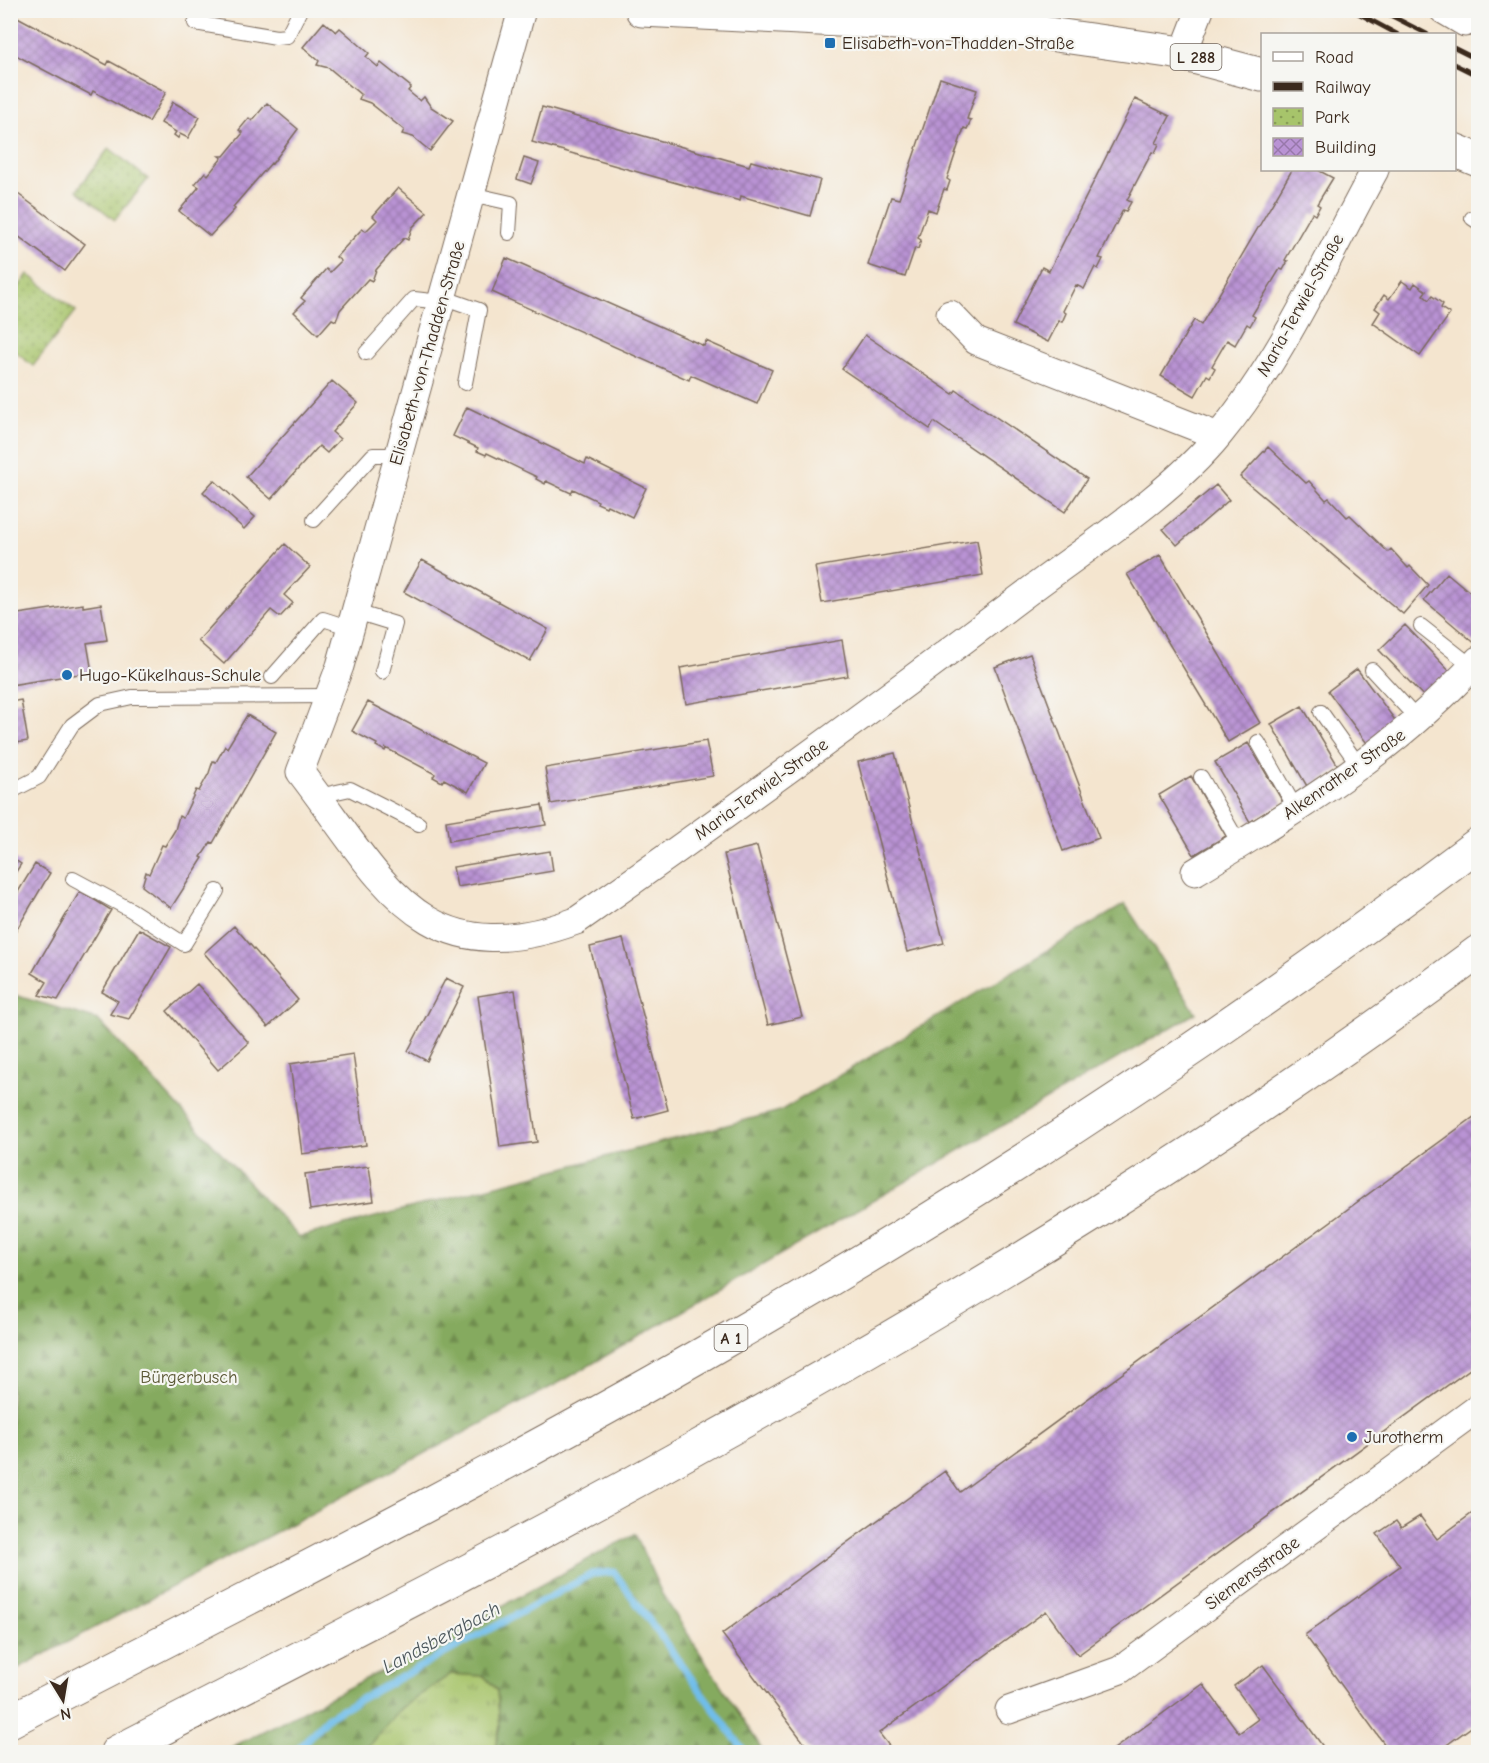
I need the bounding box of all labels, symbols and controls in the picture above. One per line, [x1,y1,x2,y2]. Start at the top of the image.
place label: Elisabeth-von-Thadden-Straße [842,33,1074,54]
legend [1261,33,1456,171]
marker: Elisabeth-von-Thadden-Straße [823,36,837,50]
road number: L 288 [1170,44,1222,70]
text: Road [1315,47,1354,68]
text: Railway [1315,77,1372,98]
text: Park [1315,107,1350,128]
text: Building [1315,137,1377,158]
street label: Maria-Terwiel-Straße [1252,230,1348,380]
street label: Elisabeth-von-Thadden-Straße [385,239,470,468]
place label: Hugo-Kükelhaus-Schule [79,665,261,686]
marker: Hugo-Kükelhaus-Schule [60,668,74,682]
street label: Alkenrather Straße [1279,724,1409,824]
street label: Maria-Terwiel-Straße [690,734,832,845]
road number: A 1 [714,1325,748,1351]
park label: Bürgerbusch [140,1367,238,1388]
place label: Jurotherm [1364,1427,1443,1448]
marker: Jurotherm [1345,1430,1359,1444]
street label: Siemensstraße [1201,1532,1304,1615]
water label: Landsbergbach [378,1597,504,1678]
north arrow [33,1670,93,1730]
text: N [59,1704,73,1724]

